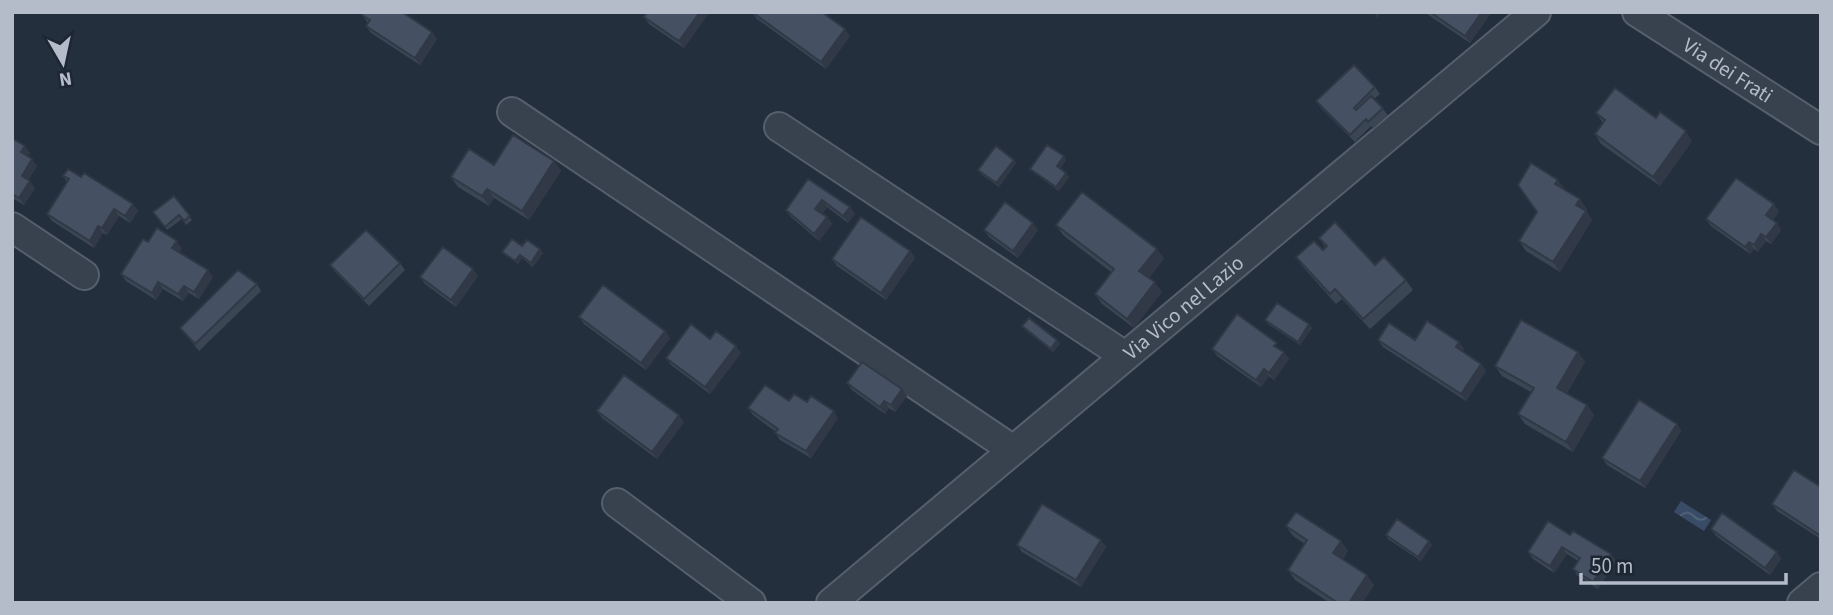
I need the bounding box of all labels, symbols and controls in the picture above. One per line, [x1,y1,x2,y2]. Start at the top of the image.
north arrow [28,28,98,98]
street label: Via dei Frati [1677,30,1779,110]
text: N [57,64,74,93]
street label: Via Vico nel Lazio [1117,248,1250,367]
scale bar [1581,542,1786,586]
text: 50 m [1591,551,1633,581]

